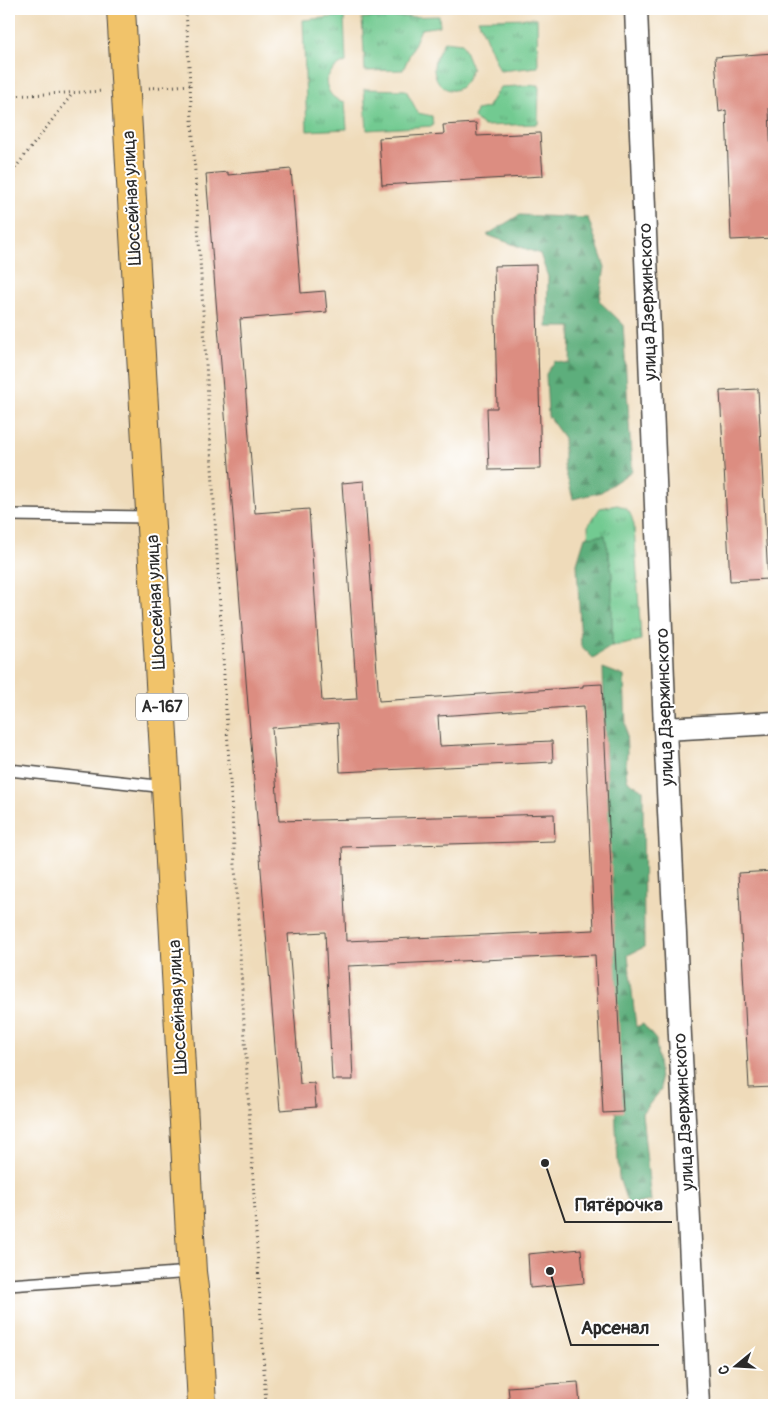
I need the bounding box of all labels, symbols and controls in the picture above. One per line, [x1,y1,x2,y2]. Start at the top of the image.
street label: Шоссейная улица [117,130,147,266]
street label: улица Дзержинского [634,222,662,382]
street label: Шоссейная улица [141,534,171,670]
street label: улица Дзержинского [651,627,679,787]
road number: А-167 [136,694,188,720]
street label: Шоссейная улица [163,939,193,1075]
street label: улица Дзержинского [668,1032,700,1192]
callout: Пятёрочка [565,1188,672,1222]
text: Пятёрочка [575,1193,663,1217]
callout: Арсенал [571,1311,659,1345]
text: Арсенал [581,1316,649,1340]
north arrow [710,1342,760,1392]
text: С [715,1363,734,1377]

